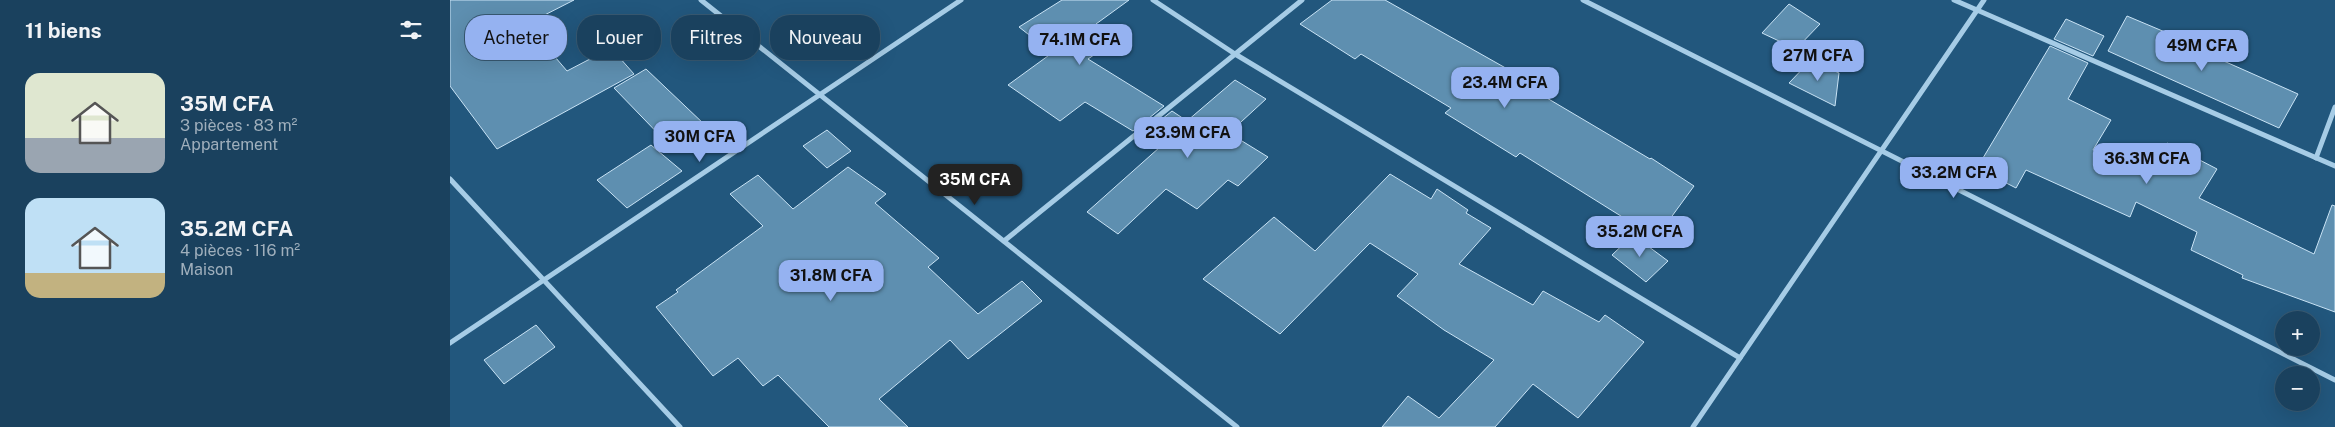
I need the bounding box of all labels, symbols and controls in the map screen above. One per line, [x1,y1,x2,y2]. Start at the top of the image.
chip: Acheter [465,15,567,60]
chip: Louer [577,15,661,60]
chip: Filtres [671,15,760,60]
chip: Nouveau [770,15,880,60]
icon: filters [397,16,425,44]
text: 11 biens [25,18,102,43]
pin: 74.1M CFA [1023,23,1137,66]
text: 74.1M CFA [1039,30,1121,49]
pin: 49M CFA [2156,30,2248,72]
text: 49M CFA [2166,36,2238,55]
pin: 27M CFA [1772,39,1864,82]
text: 27M CFA [1783,46,1853,65]
pin: 23.4M CFA [1448,66,1562,109]
text: 23.4M CFA [1462,73,1548,92]
text: 35M CFA [180,91,274,116]
icon: home [65,93,125,153]
text: 3 pièces · 83 m² [180,116,298,135]
pin: 23.9M CFA [1131,116,1245,159]
pin: 30M CFA [654,120,746,163]
text: 23.9M CFA [1145,123,1231,142]
text: 30M CFA [664,127,736,146]
text: Appartement [180,135,278,154]
pin: 36.3M CFA [2090,142,2204,185]
text: 36.3M CFA [2104,149,2190,168]
pin: 33.2M CFA [1897,156,2011,199]
text: 33.2M CFA [1911,163,1997,182]
pin: 35M CFA [929,164,1021,206]
text: 35M CFA [939,170,1011,189]
text: 35.2M CFA [180,216,293,241]
pin: 35.2M CFA [1583,216,1697,258]
icon: home [65,218,125,278]
text: 35.2M CFA [1597,222,1683,241]
text: 4 pièces · 116 m² [180,241,300,260]
text: Maison [180,260,233,279]
pin: 31.8M CFA [774,260,888,302]
text: 31.8M CFA [790,266,872,285]
map controls [2275,311,2320,411]
button: + [2275,311,2320,356]
button: − [2275,366,2320,411]

